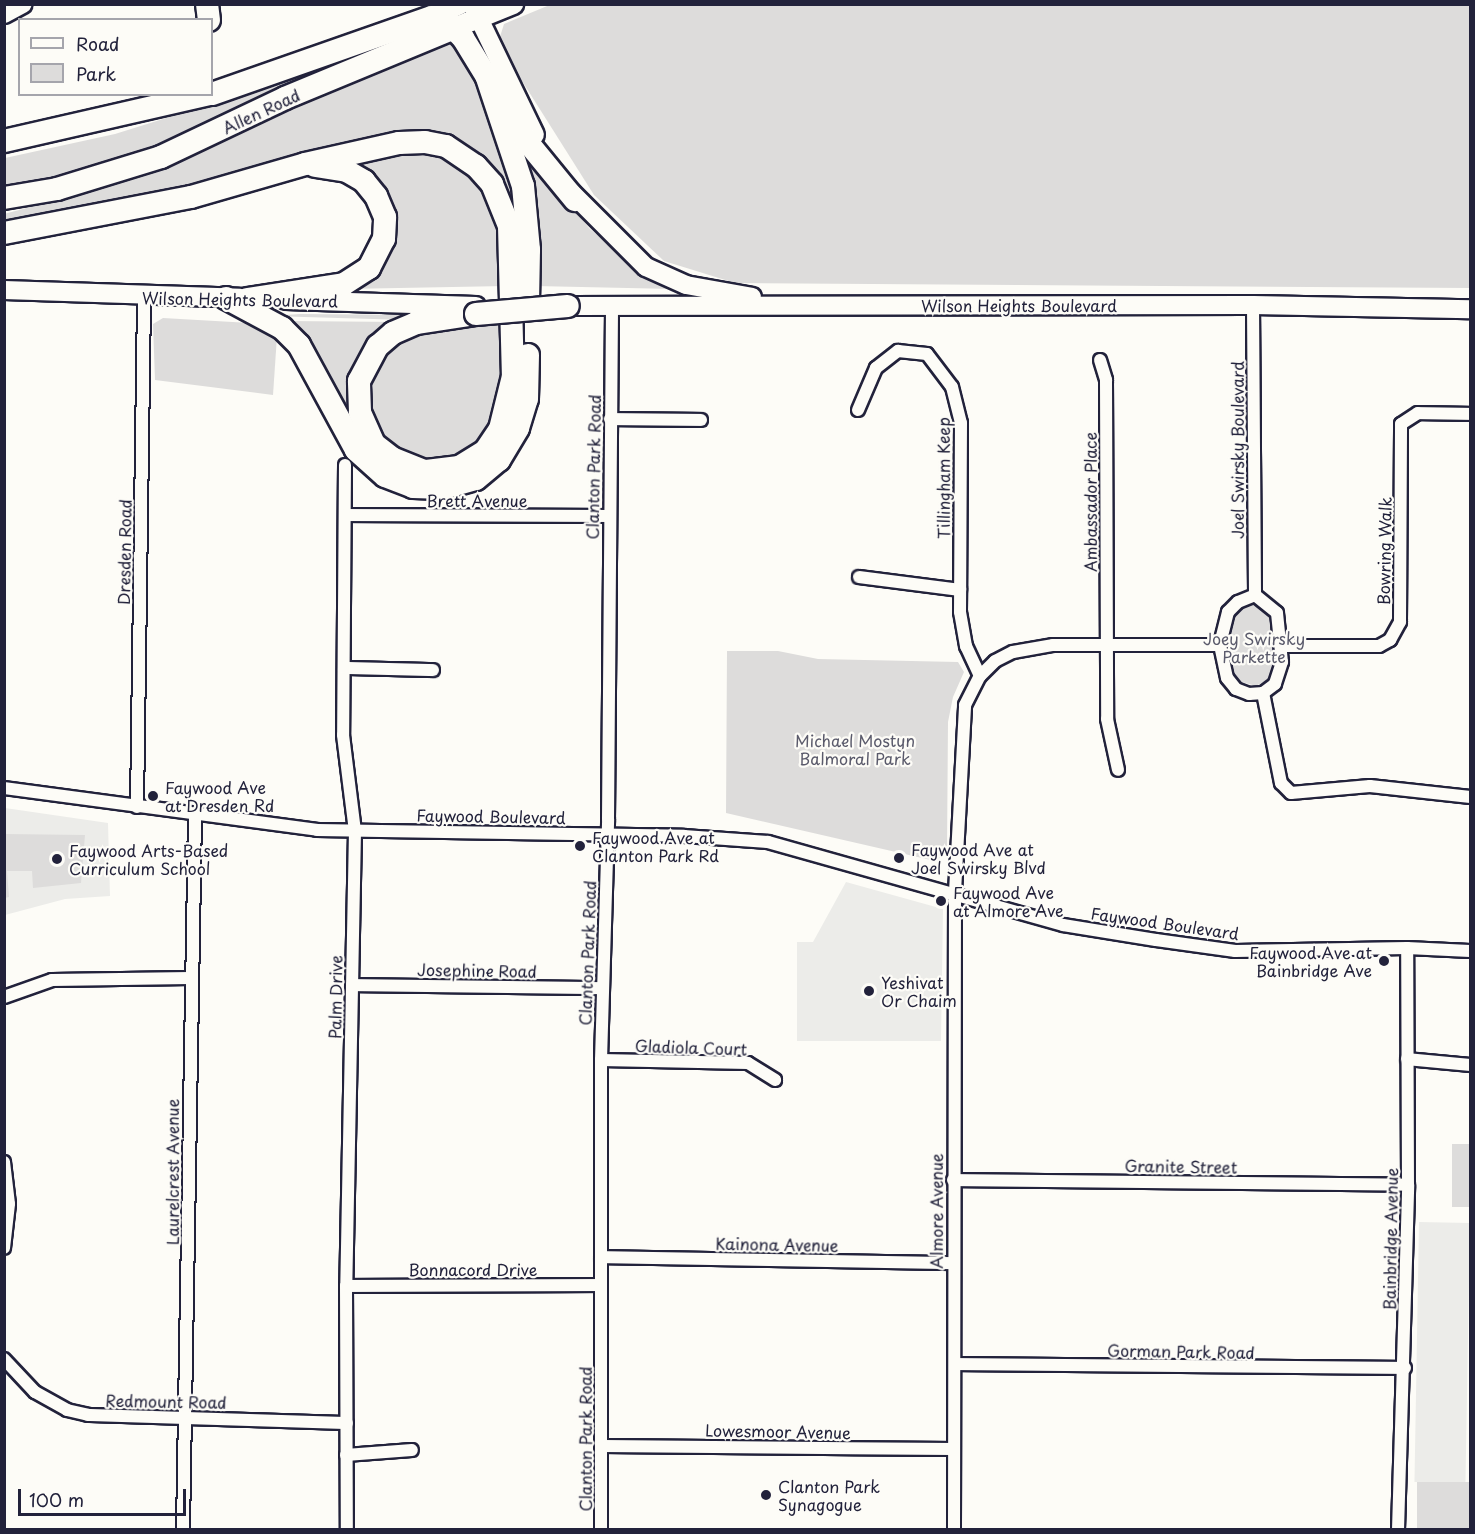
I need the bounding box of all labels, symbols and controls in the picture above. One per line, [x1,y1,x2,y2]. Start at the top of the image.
legend [18,18,213,96]
text: Road [76,30,120,57]
text: Park [76,60,116,87]
street label: Allen Road [219,84,303,138]
street label: Wilson Heights Boulevard [142,288,338,310]
street label: Wilson Heights Boulevard [922,295,1116,315]
street label: Joel Swirsky Boulevard [1227,361,1247,539]
street label: Clanton Park Road [582,394,604,540]
street label: Tillingham Keep [933,416,953,540]
street label: Ambassador Place [1080,432,1100,572]
street label: Brett Avenue [427,490,527,510]
street label: Bowring Walk [1373,497,1395,605]
street label: Dresden Road [113,499,135,605]
park label: Joey Swirsky Parkette [1203,628,1305,666]
park label: Michael Mostyn Balmoral Park [795,730,915,768]
place label: Faywood Ave at Dresden Rd [165,777,275,815]
marker: Faywood Ave at Dresden Rd [146,789,160,803]
street label: Faywood Boulevard [417,805,565,827]
place label: Faywood Ave at Clanton Park Rd [592,827,720,865]
marker: Faywood Ave at Clanton Park Rd [573,839,587,853]
place label: Faywood Ave at Joel Swirsky Blvd [911,839,1047,877]
place label: Faywood Arts-Based Curriculum School [69,840,228,878]
marker: Faywood Ave at Joel Swirsky Blvd [892,851,906,865]
marker: Faywood Arts-Based Curriculum School [50,852,64,866]
street label: Clanton Park Road [575,880,599,1026]
place label: Faywood Ave at Almore Ave [953,882,1064,920]
marker: Faywood Ave at Almore Ave [934,894,948,908]
street label: Faywood Boulevard [1090,903,1240,943]
place label: Faywood Ave at Bainbridge Ave [1250,942,1372,980]
marker: Faywood Ave at Bainbridge Ave [1377,954,1391,968]
street label: Palm Drive [325,955,345,1039]
street label: Josephine Road [416,959,538,981]
place label: Yeshivat Or Chaim [881,972,957,1010]
marker: Yeshivat Or Chaim [862,984,876,998]
street label: Gladiola Court [634,1035,748,1059]
street label: Laurelcrest Avenue [162,1099,182,1245]
street label: Almore Avenue [926,1153,946,1269]
street label: Granite Street [1125,1155,1237,1177]
street label: Bainbridge Avenue [1379,1168,1401,1310]
street label: Kainona Avenue [716,1233,838,1255]
street label: Bonnacord Drive [408,1259,538,1279]
street label: Gorman Park Road [1107,1340,1255,1362]
street label: Clanton Park Road [575,1366,595,1512]
street label: Redmount Road [105,1390,227,1412]
street label: Lowesmoor Avenue [705,1420,851,1442]
place label: Clanton Park Synagogue [778,1476,880,1514]
scale bar [21,1477,189,1515]
text: 100 m [29,1486,84,1513]
marker: Clanton Park Synagogue [759,1488,773,1502]

